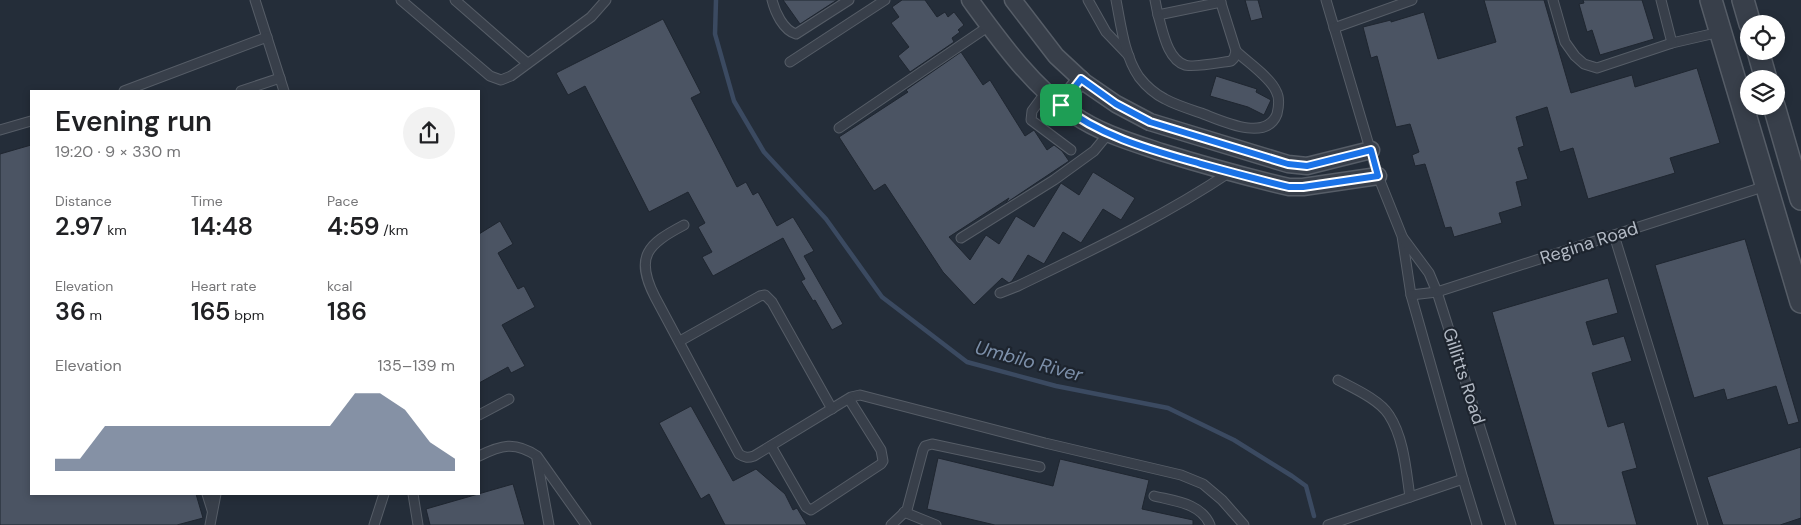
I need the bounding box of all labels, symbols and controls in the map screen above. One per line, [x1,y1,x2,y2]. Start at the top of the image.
map controls [1740,15,1785,115]
button: locate [1740,15,1785,60]
button: layers [1740,70,1785,115]
pin [1040,84,1082,126]
icon: arrive [1047,91,1075,119]
text: Evening run [55,103,212,140]
button: share [403,107,455,159]
text: 19:20 · 9 × 330 m [55,141,181,162]
text: Distance [55,192,112,210]
text: Time [191,192,223,210]
text: Pace [327,192,358,210]
text: 2.97 [55,210,103,243]
text: 14:48 [191,210,253,243]
text: 4:59 [327,210,380,243]
street label: Regina Road [1537,216,1641,270]
text: km [103,221,127,239]
text: /km [380,221,408,239]
text: Elevation [55,277,113,295]
text: Heart rate [191,277,256,295]
text: kcal [327,277,352,295]
text: 36 [55,295,86,328]
text: 165 [191,295,230,328]
text: 186 [327,295,367,328]
text: m [86,306,102,324]
text: bpm [230,306,264,324]
street label: Gillitts Road [1437,325,1491,427]
water label: Umbilo River [973,335,1086,388]
text: Elevation [55,355,122,376]
text: 135–139 m [378,355,455,376]

